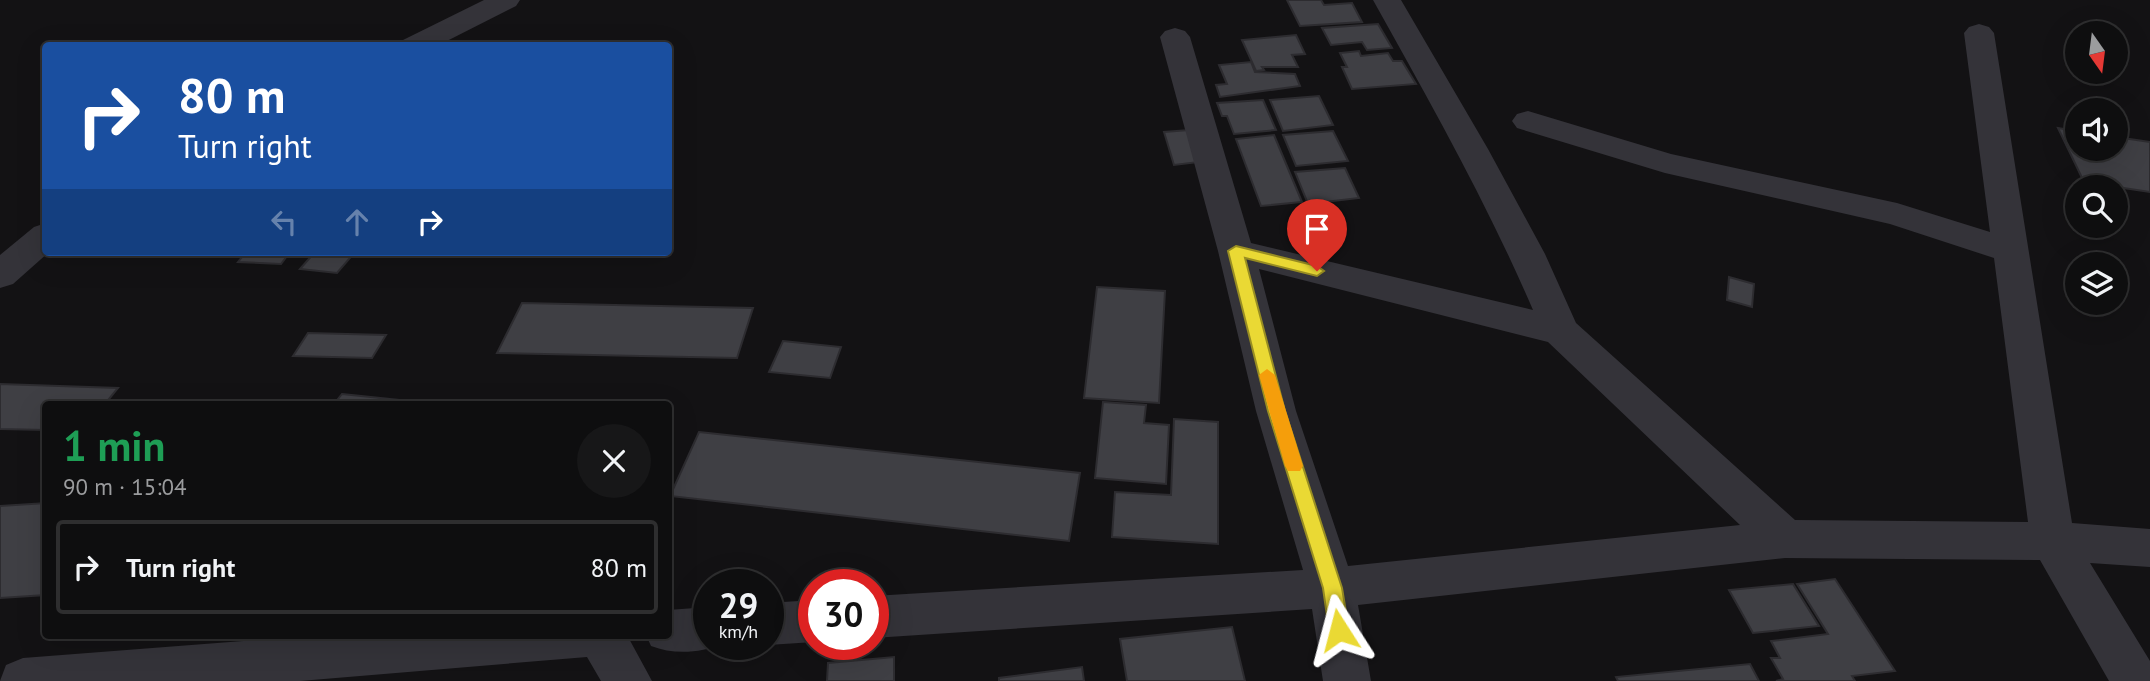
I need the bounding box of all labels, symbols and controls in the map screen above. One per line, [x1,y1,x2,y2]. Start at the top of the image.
north arrow [2065,21,2128,84]
map controls [2065,21,2128,315]
text: 80 m [178,63,285,127]
icon: right [63,70,154,161]
button: sound [2065,98,2128,161]
text: Turn right [178,125,312,167]
button: search [2065,175,2128,238]
pin [1287,199,1347,271]
icon: left [265,203,303,241]
icon: ahead [338,203,376,241]
icon: right [411,203,449,241]
icon: arrive [1298,210,1336,248]
button: layers [2065,252,2128,315]
text: 1 min [63,418,165,473]
button: close [577,424,651,498]
text: 90 m · 15:04 [63,472,187,501]
icon: right [67,548,105,586]
text: Turn right [126,551,235,584]
text: 80 m [591,551,647,584]
speed limit sign: 30 [798,569,889,660]
text: 29 [719,582,758,628]
position arrow [1302,593,1376,667]
text: km/h [719,620,758,643]

